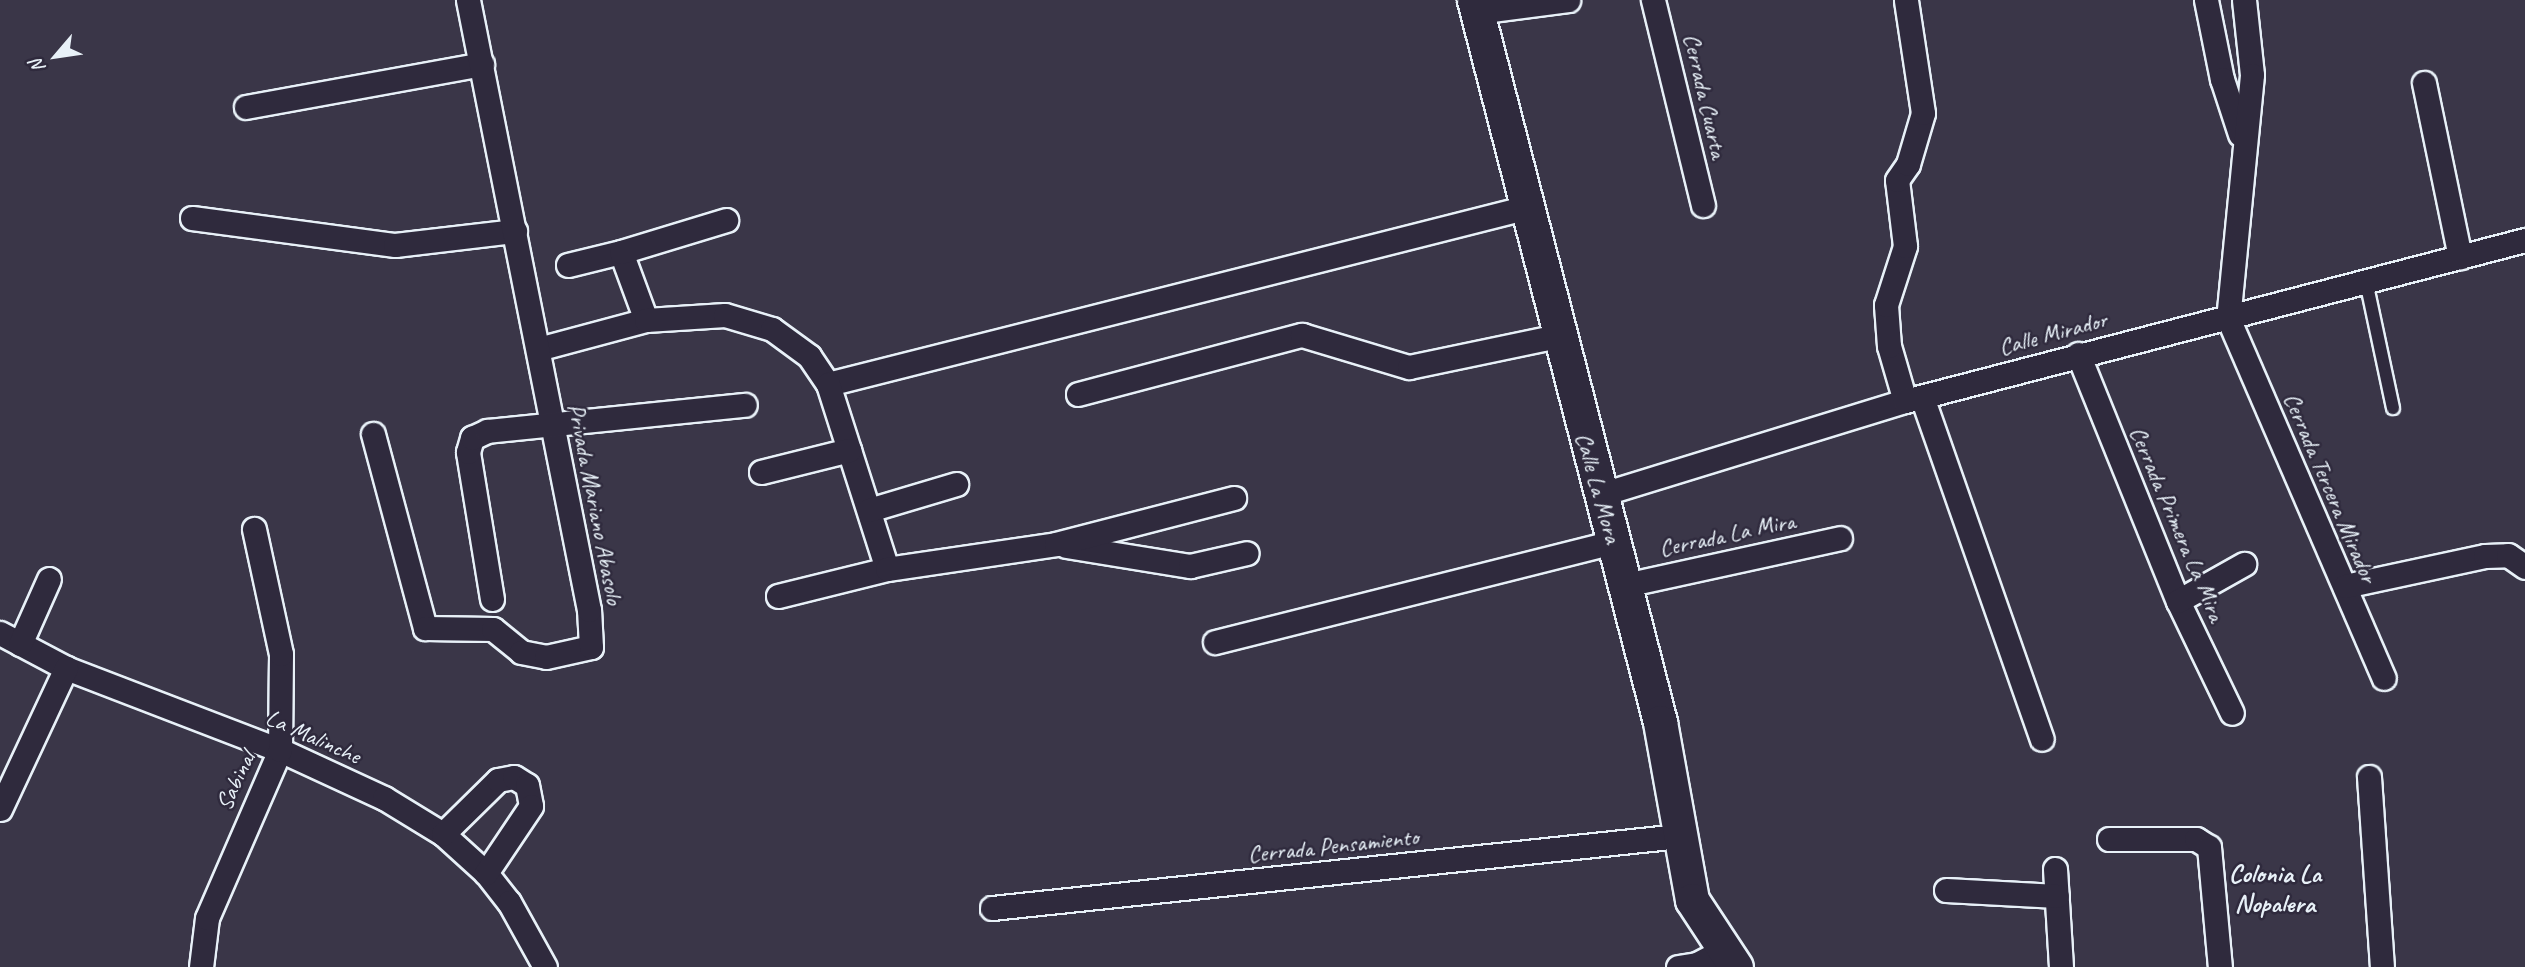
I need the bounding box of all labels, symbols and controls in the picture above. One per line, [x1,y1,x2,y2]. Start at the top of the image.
north arrow [21,21,91,91]
street label: Cerrada Cuarta [1677,31,1733,161]
text: N [24,55,51,77]
street label: Calle Mirador [1996,306,2110,362]
street label: Cerrada Tercera Mirador [2277,389,2383,587]
street label: Privada Mariano Abasolo [561,401,629,607]
street label: Cerrada Primera La Mira [2123,422,2231,626]
street label: Calle La Mora [1568,429,1628,547]
street label: Cerrada La Mira [1657,507,1797,563]
street label: La Malinche [261,703,365,771]
street label: Sabinal [210,747,262,815]
street label: Cerrada Pensamiento [1246,823,1420,869]
district label: Colonia La Nopalera [2228,858,2322,920]

